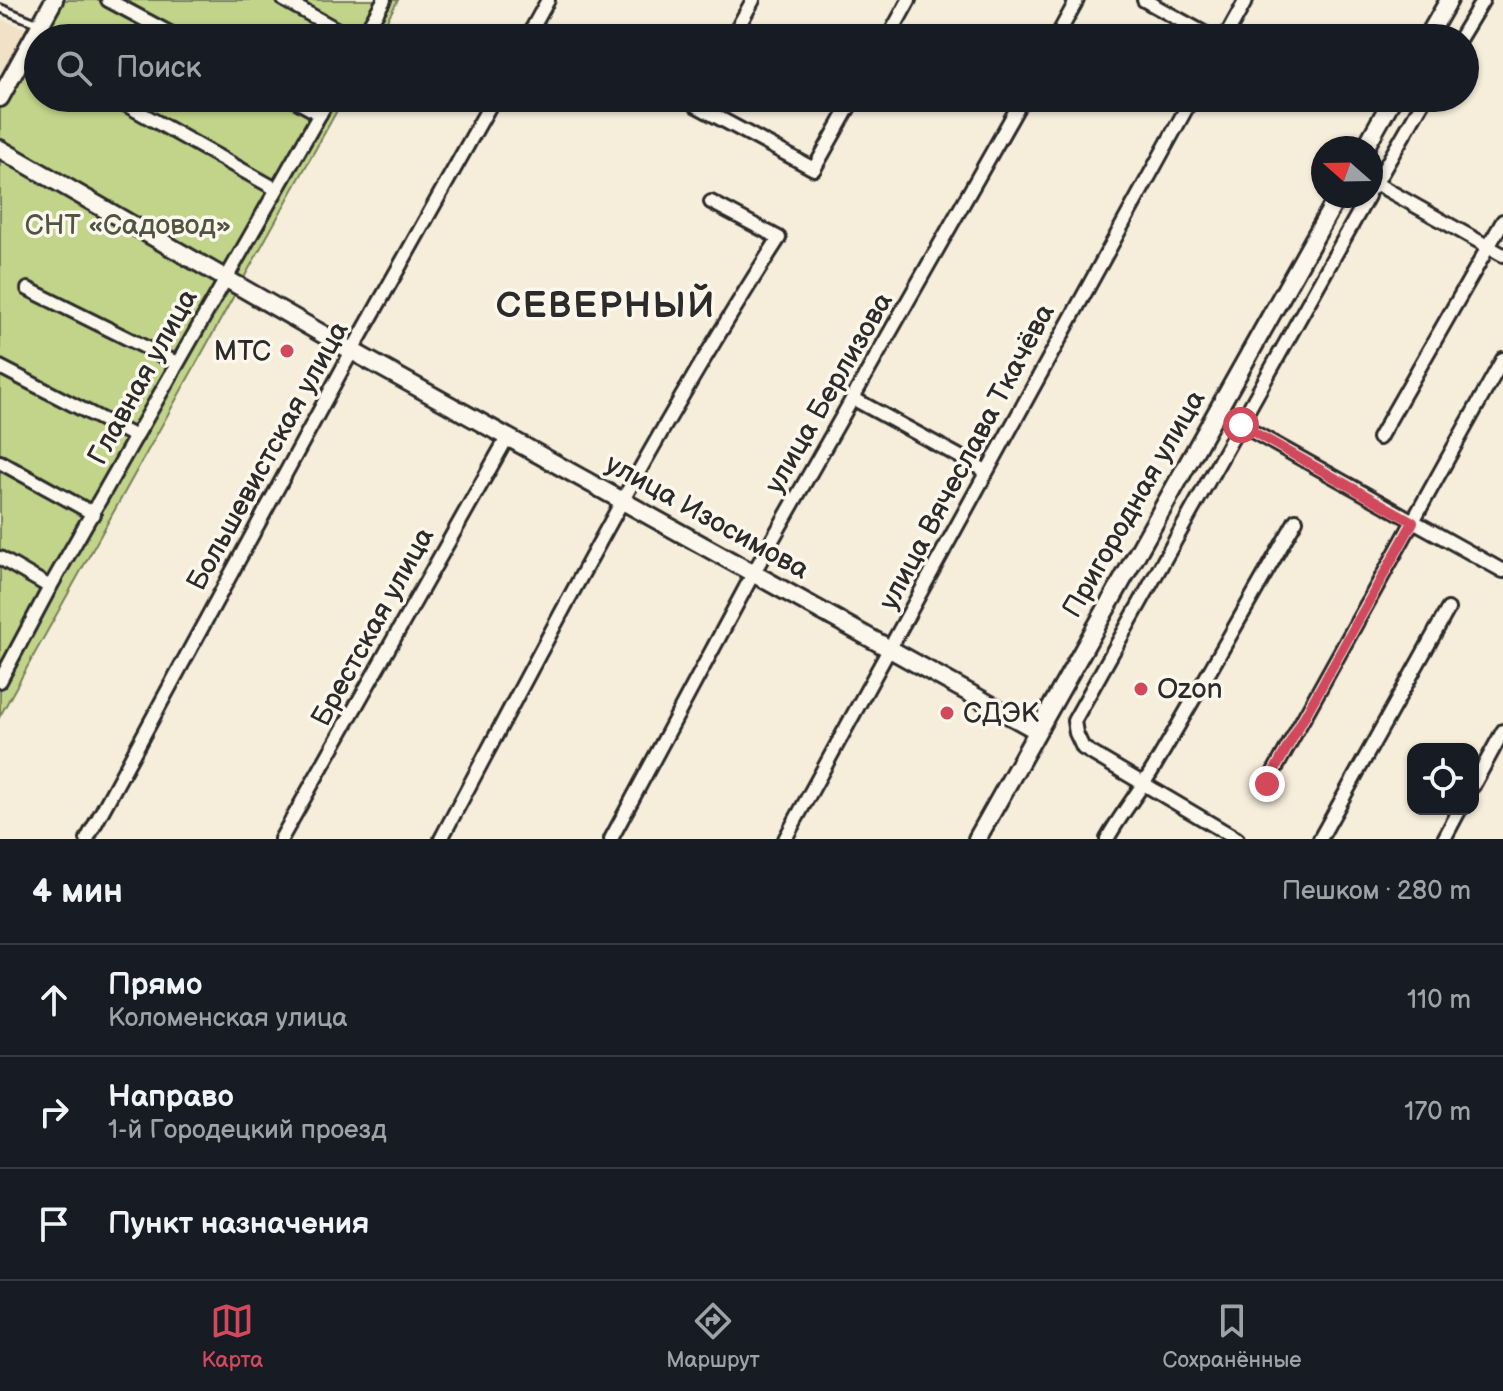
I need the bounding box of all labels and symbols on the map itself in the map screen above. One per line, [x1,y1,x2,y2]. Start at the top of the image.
north arrow [1311,136,1383,208]
park label: СНТ «Садовод» [25,209,231,242]
street label: Главная улица [81,283,205,471]
district label: СЕВЕРНЫЙ [496,283,716,328]
street label: улица Берлизова [758,286,900,499]
street label: улица Вячеслава Ткачёва [872,298,1062,616]
street label: Большевистская улица [180,315,356,596]
place label: МТС [214,335,271,368]
marker: МТС [278,342,296,360]
street label: Пригородная улица [1055,384,1213,623]
route start [1223,407,1259,443]
street label: улица Изосимова [600,447,815,587]
street label: Брестская улица [305,521,442,732]
place label: Ozon [1157,673,1223,706]
marker: Ozon [1132,680,1150,698]
place label: СДЭК [963,697,1040,730]
marker: СДЭК [938,704,956,722]
route end [1249,766,1285,802]

